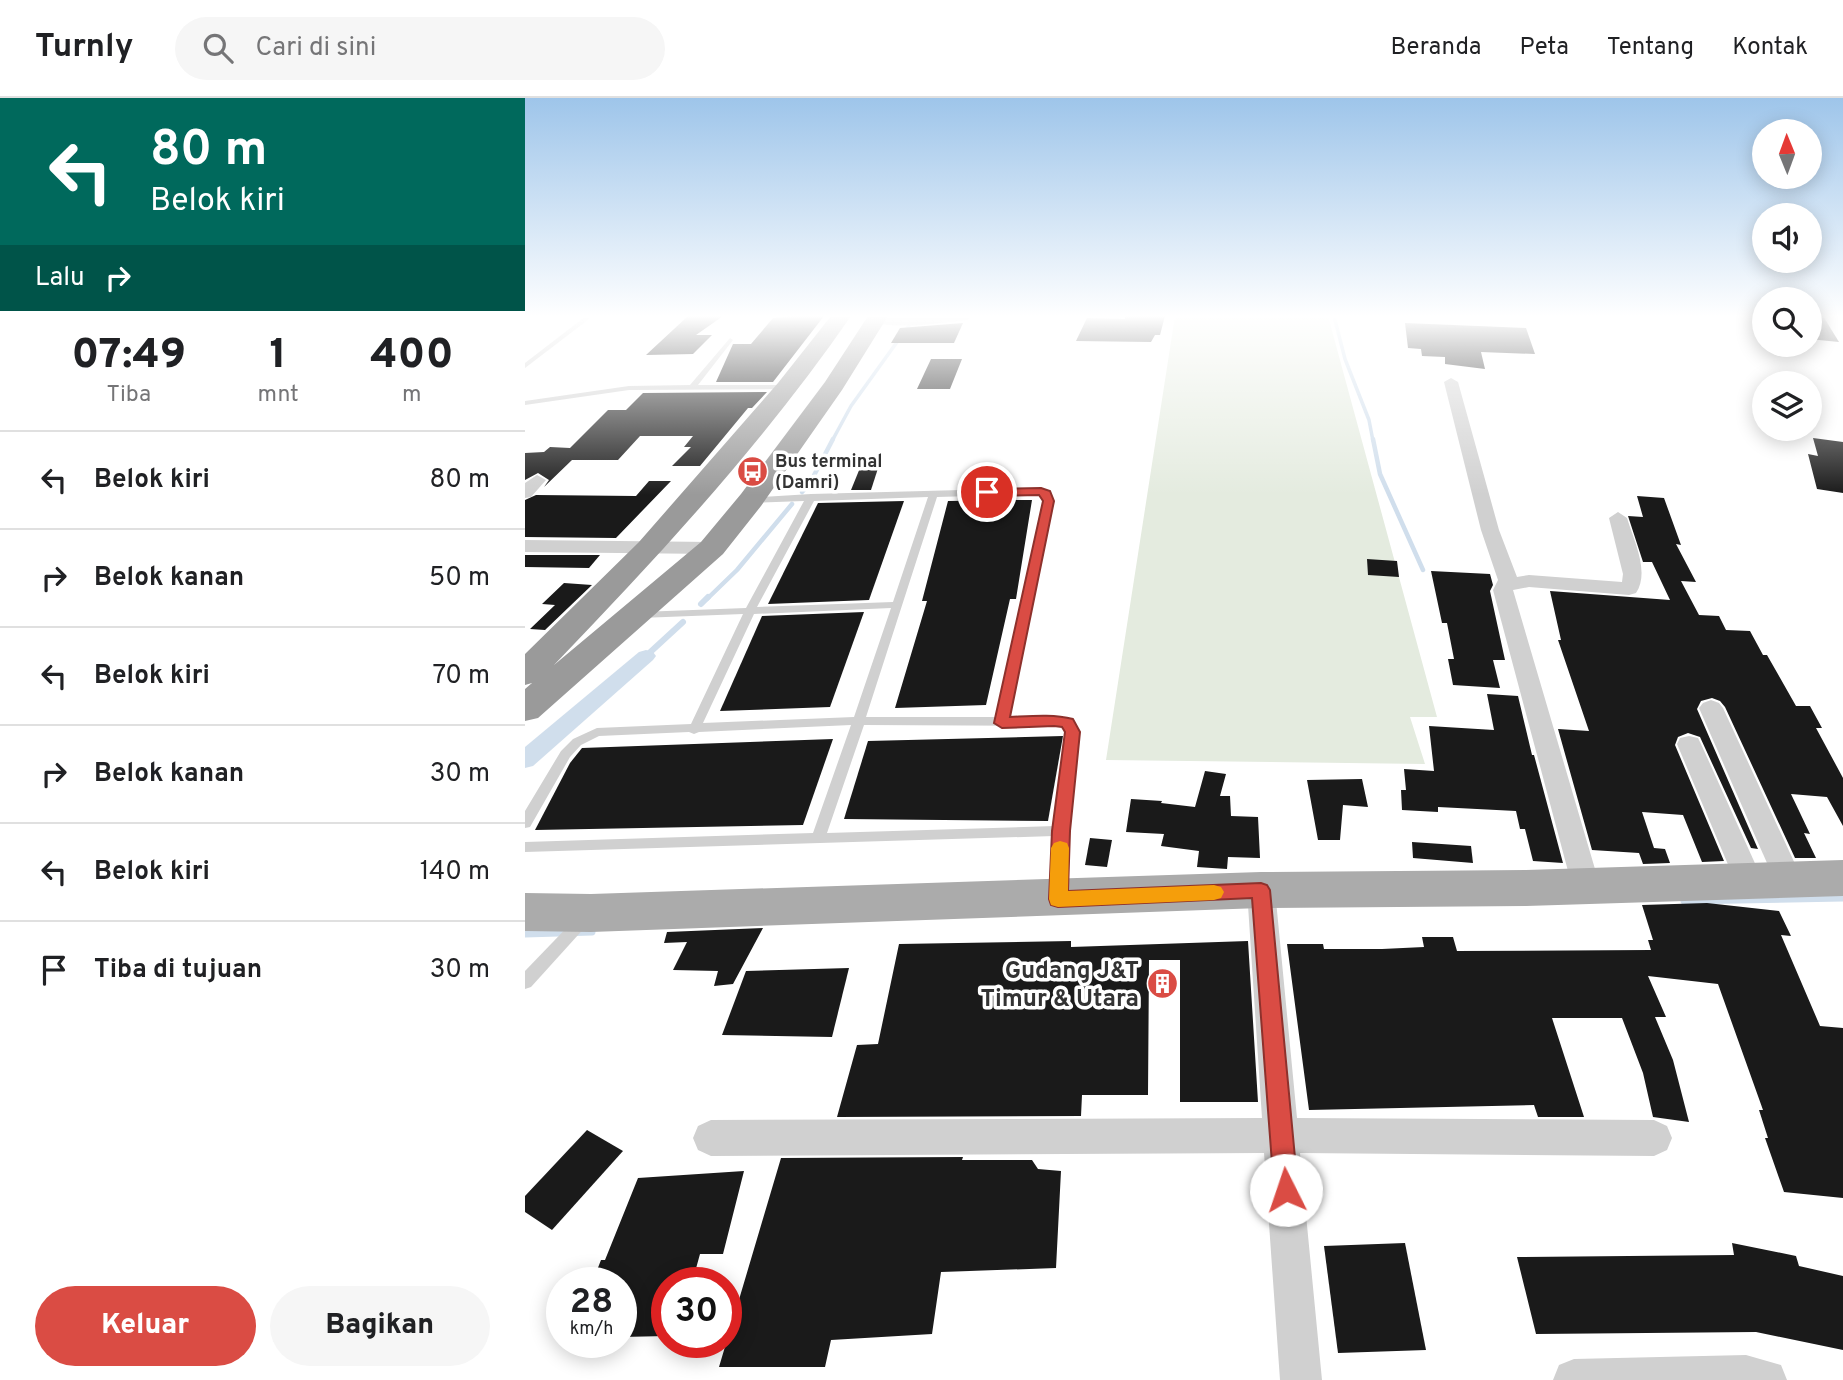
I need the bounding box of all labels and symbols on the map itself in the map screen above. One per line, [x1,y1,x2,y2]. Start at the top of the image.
north arrow [1752,119,1822,189]
place label: Bus terminal (Damri) [775,451,883,495]
bus stop icon: Bus terminal (Damri) [735,454,769,488]
pin [957,462,1017,522]
place label: Gudang J&T Timur & Utara [980,957,1139,1015]
building icon: Gudang J&T Timur & Utara [1145,967,1179,1001]
position arrow [1249,1153,1323,1227]
speed limit sign: 30 [651,1267,742,1358]

